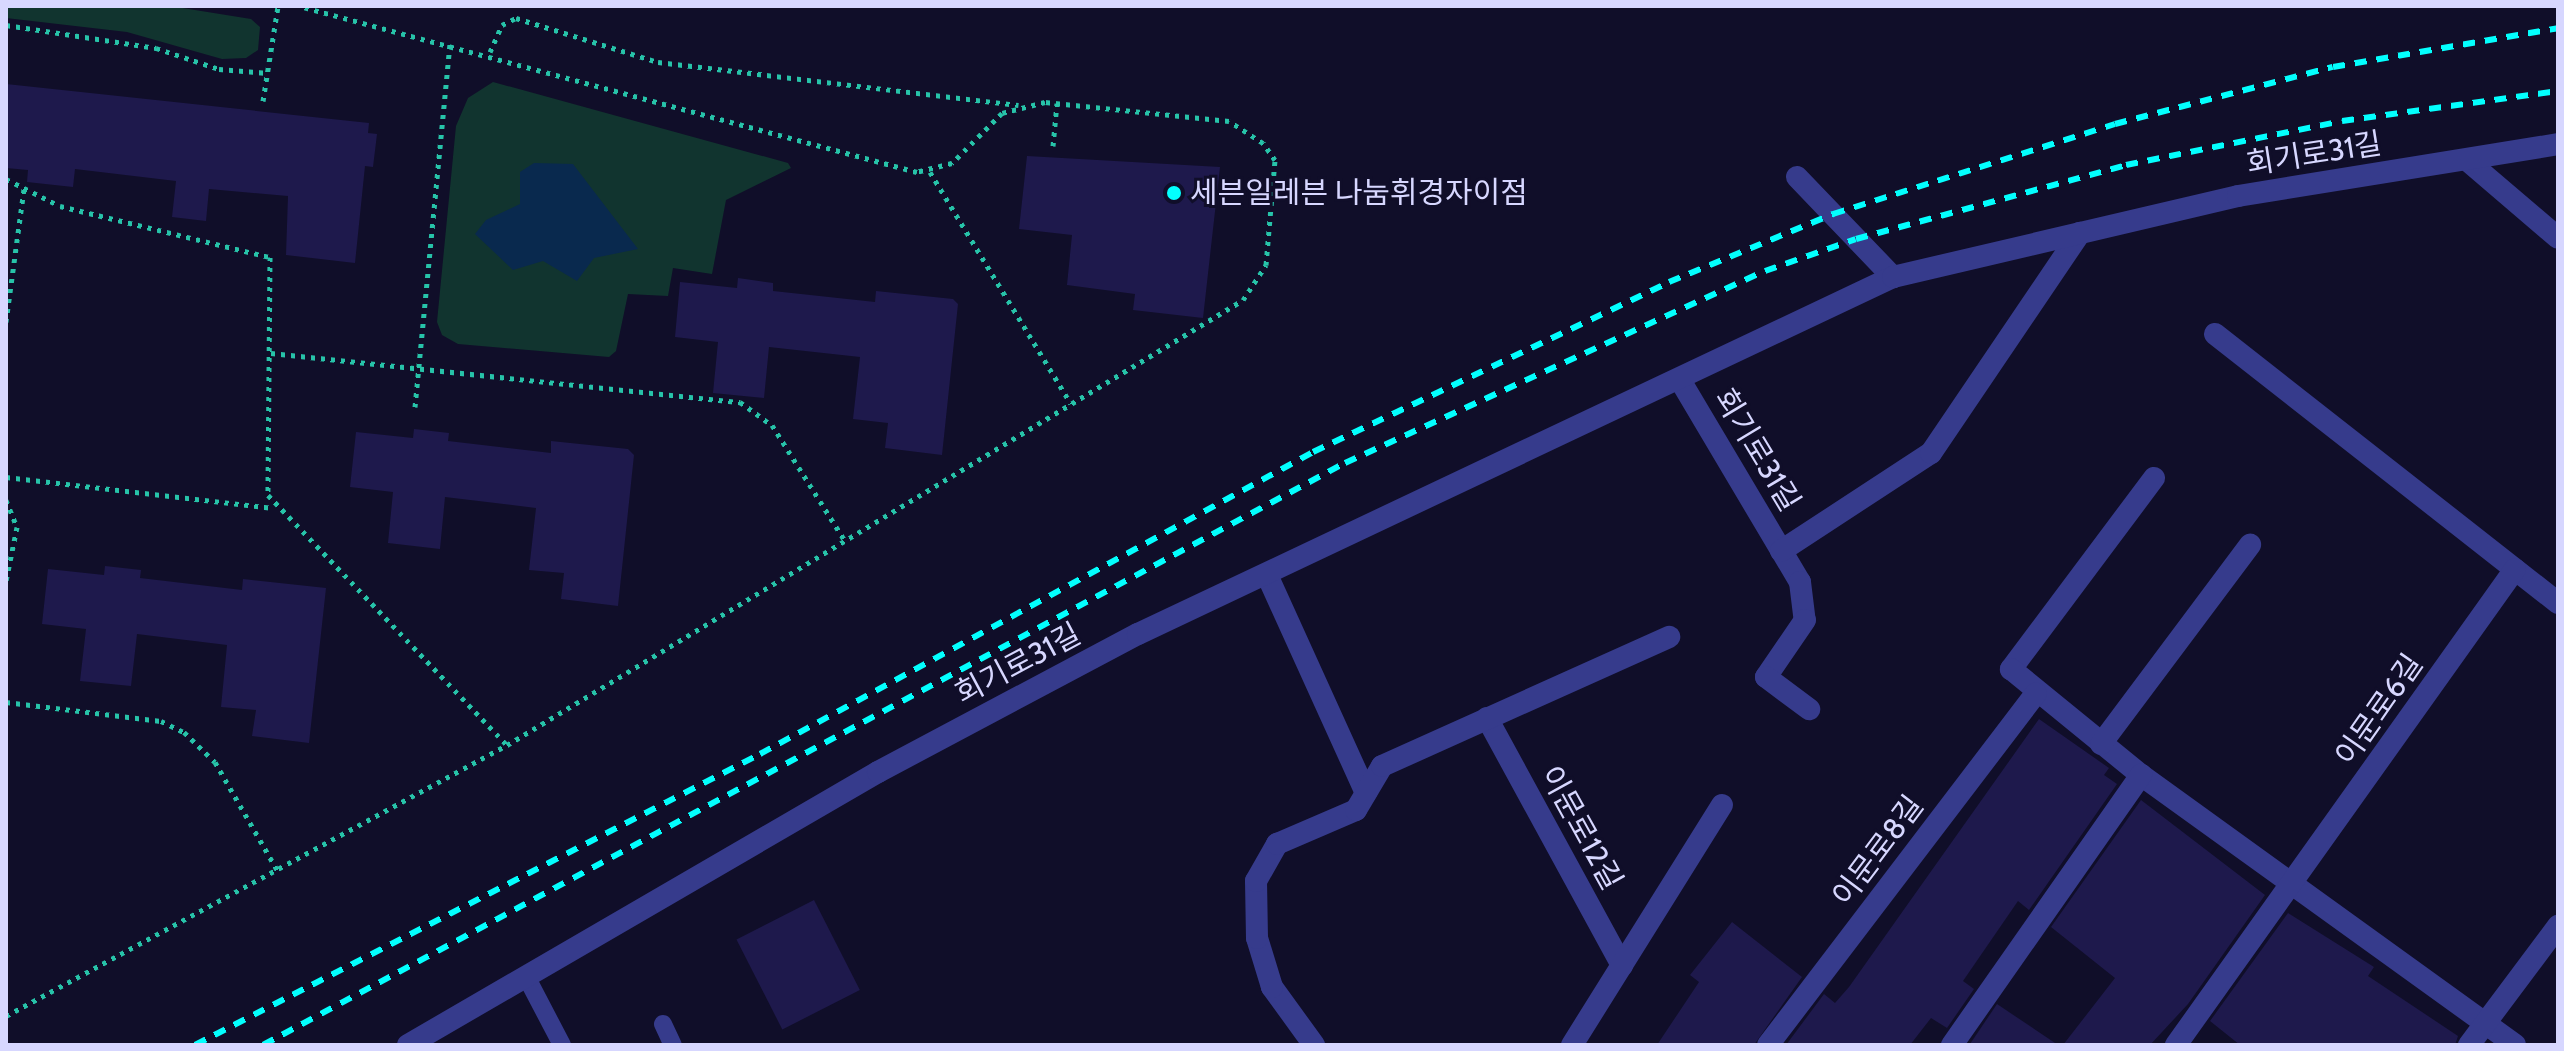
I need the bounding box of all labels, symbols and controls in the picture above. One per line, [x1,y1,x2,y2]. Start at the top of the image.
street label: 회기로31길 [2244,126,2384,182]
place label: 세븐일레븐 나눔휘경자이점 [1190,175,1528,211]
marker: 세븐일레븐 나눔휘경자이점 [1165,184,1183,202]
street label: 회기로31길 [1706,382,1808,518]
street label: 회기로31길 [949,616,1087,712]
street label: 이문로6길 [2328,647,2430,773]
street label: 이문로12길 [1532,760,1630,896]
street label: 이문로8길 [1825,789,1931,913]

